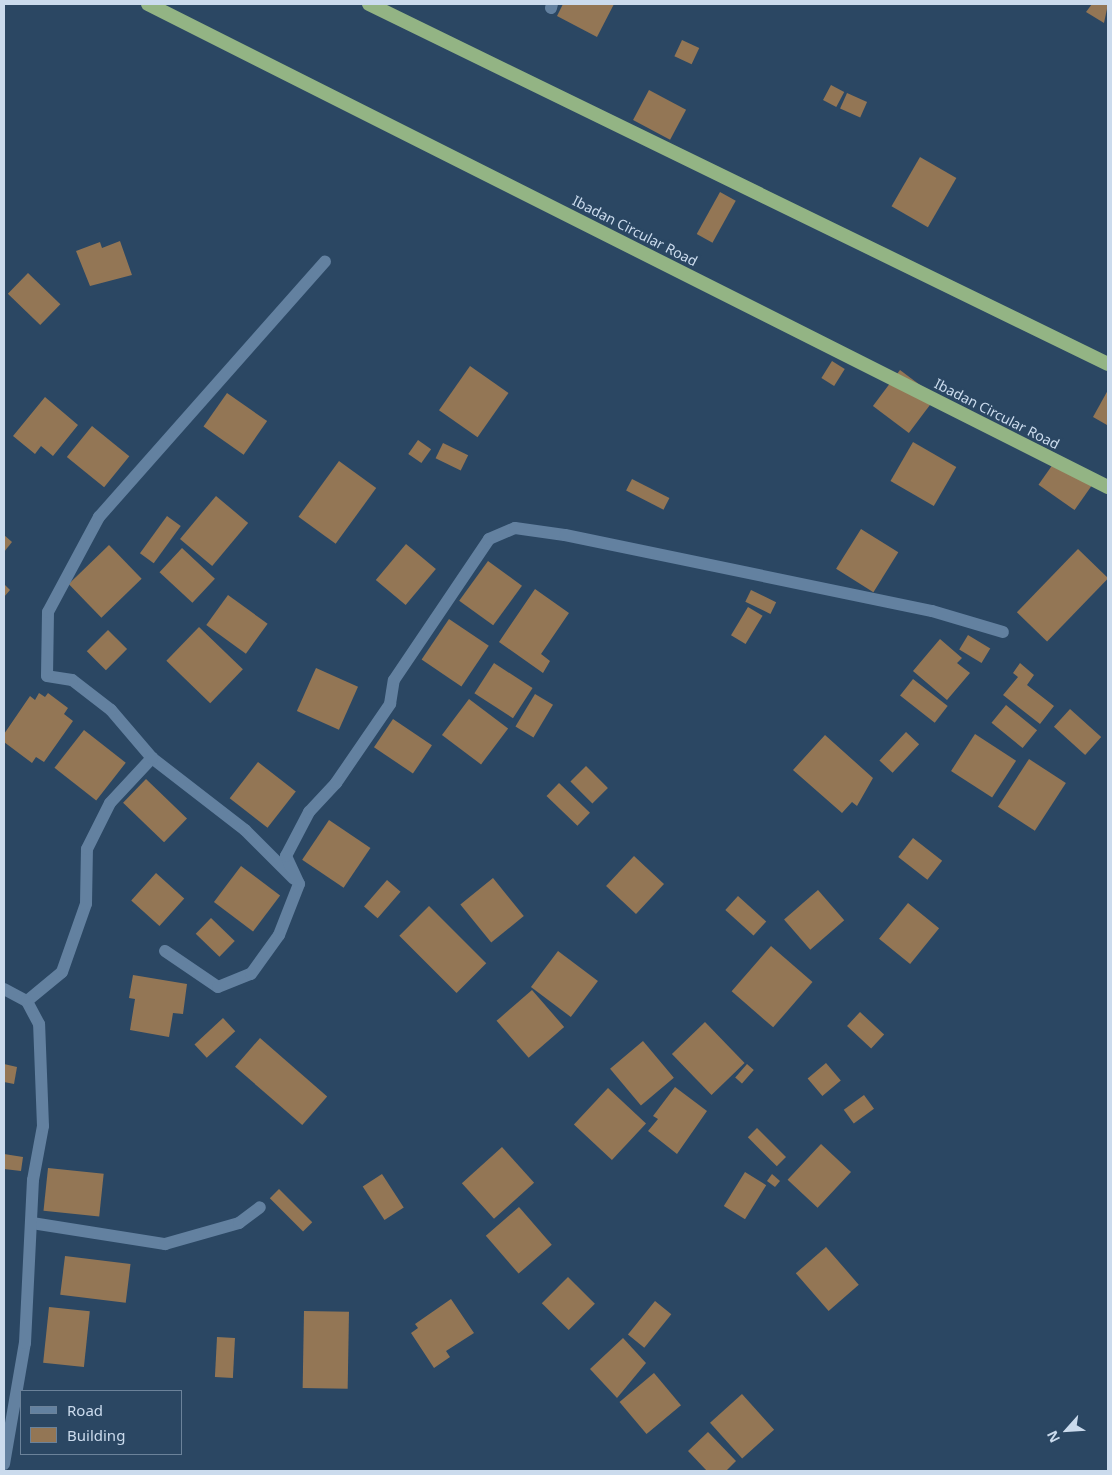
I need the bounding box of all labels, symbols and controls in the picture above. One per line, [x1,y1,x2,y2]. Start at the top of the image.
street label: Ibadan Circular Road [570,192,700,270]
street label: Ibadan Circular Road [932,375,1062,453]
legend [20,1390,182,1455]
text: Road [67,1400,103,1420]
north arrow [1042,1405,1092,1455]
text: Building [67,1425,125,1445]
text: N [1042,1428,1064,1446]

